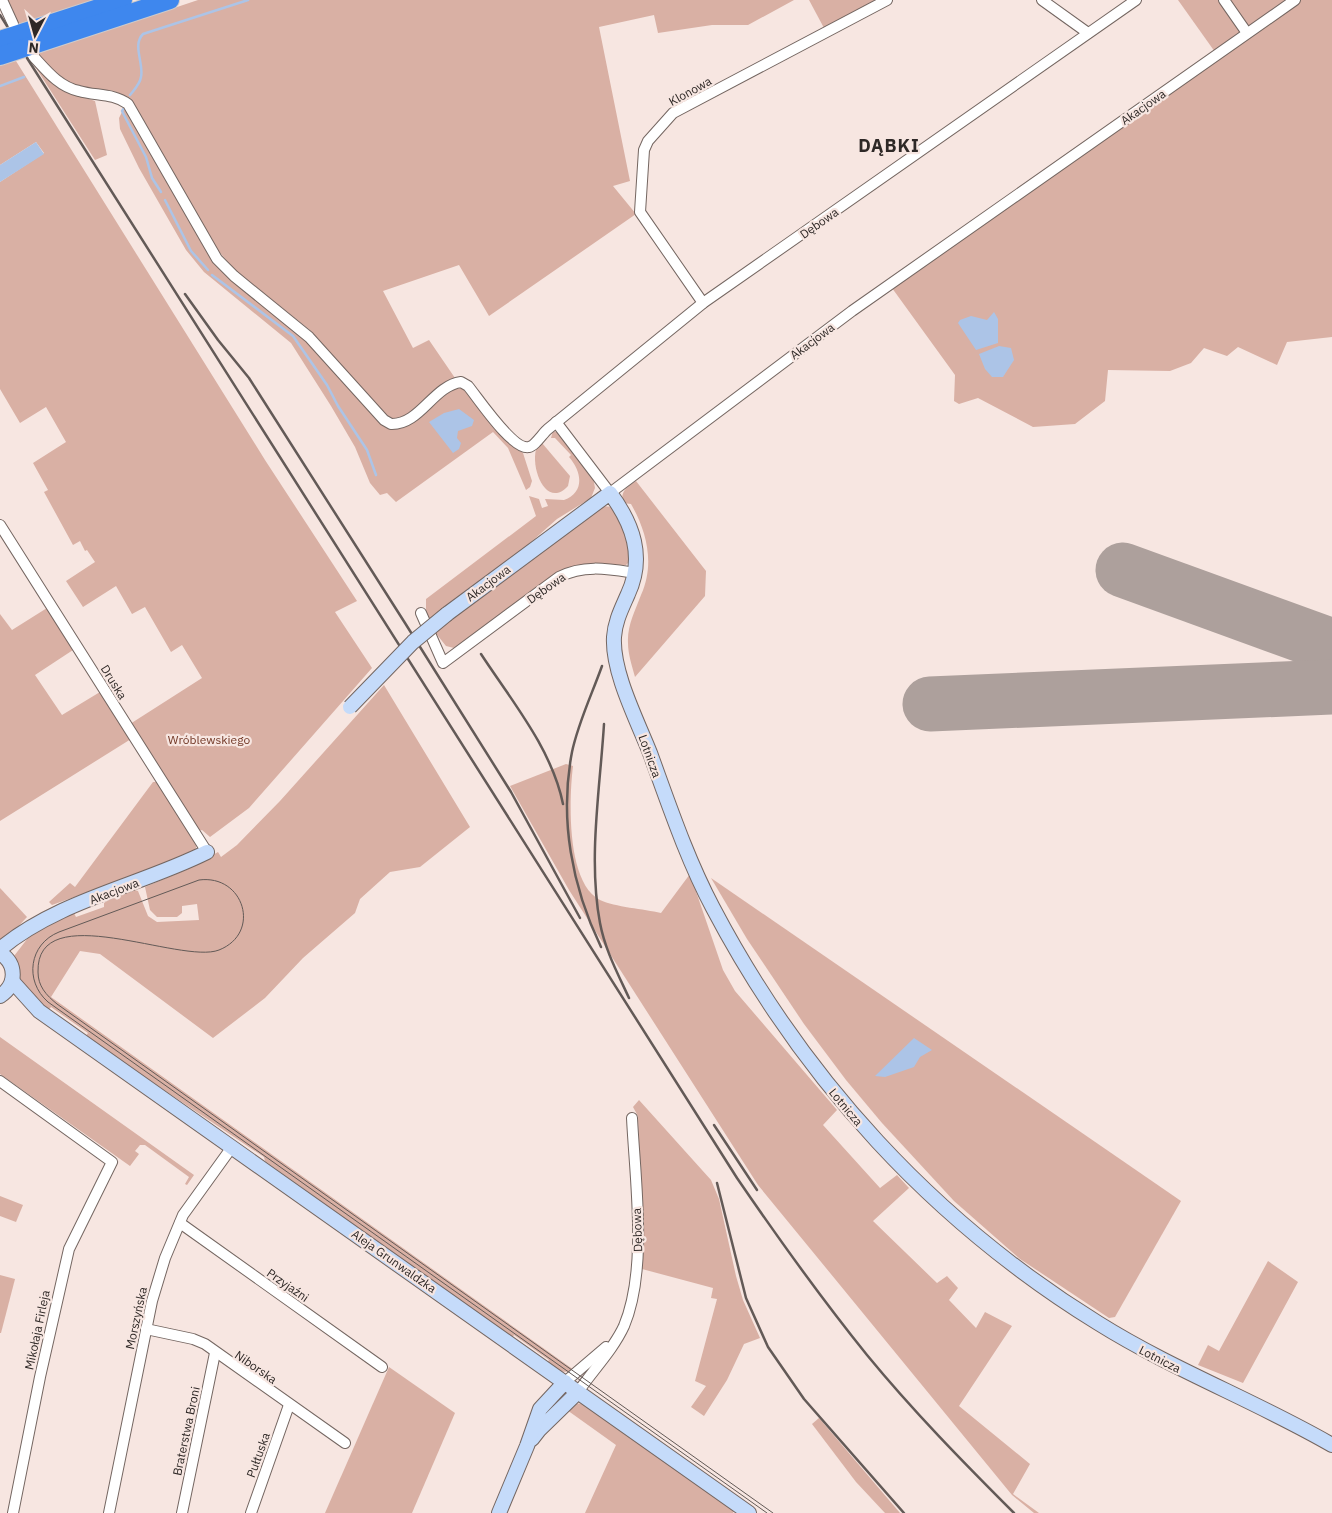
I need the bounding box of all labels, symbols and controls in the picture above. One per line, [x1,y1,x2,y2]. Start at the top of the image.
north arrow [10,10,60,60]
text: N [28,38,40,57]
street label: Klonowa [666,73,715,109]
street label: Akacjowa [1118,86,1169,128]
district label: DĄBKI [858,134,920,157]
street label: Dębowa [797,204,842,242]
street label: Akacjowa [787,319,838,363]
street label: Akacjowa [463,561,514,605]
street label: Dębowa [524,569,569,607]
street label: Druska [98,662,131,702]
park label: Wróblewskiego [168,732,250,747]
street label: Lotnicza [635,732,665,780]
street label: Akacjowa [87,875,141,907]
street label: Lotnicza [826,1085,866,1129]
street label: Dębowa [629,1207,645,1252]
street label: Aleja Grunwaldzka [349,1226,440,1296]
street label: Przyjaźni [264,1265,312,1305]
street label: Morszyńska [122,1285,150,1351]
street label: Mikołaja Firleja [21,1288,53,1371]
street label: Lotnicza [1137,1342,1184,1376]
street label: Niborska [232,1347,280,1387]
street label: Braterstwa Broni [169,1385,203,1477]
street label: Pułtuska [243,1430,273,1480]

